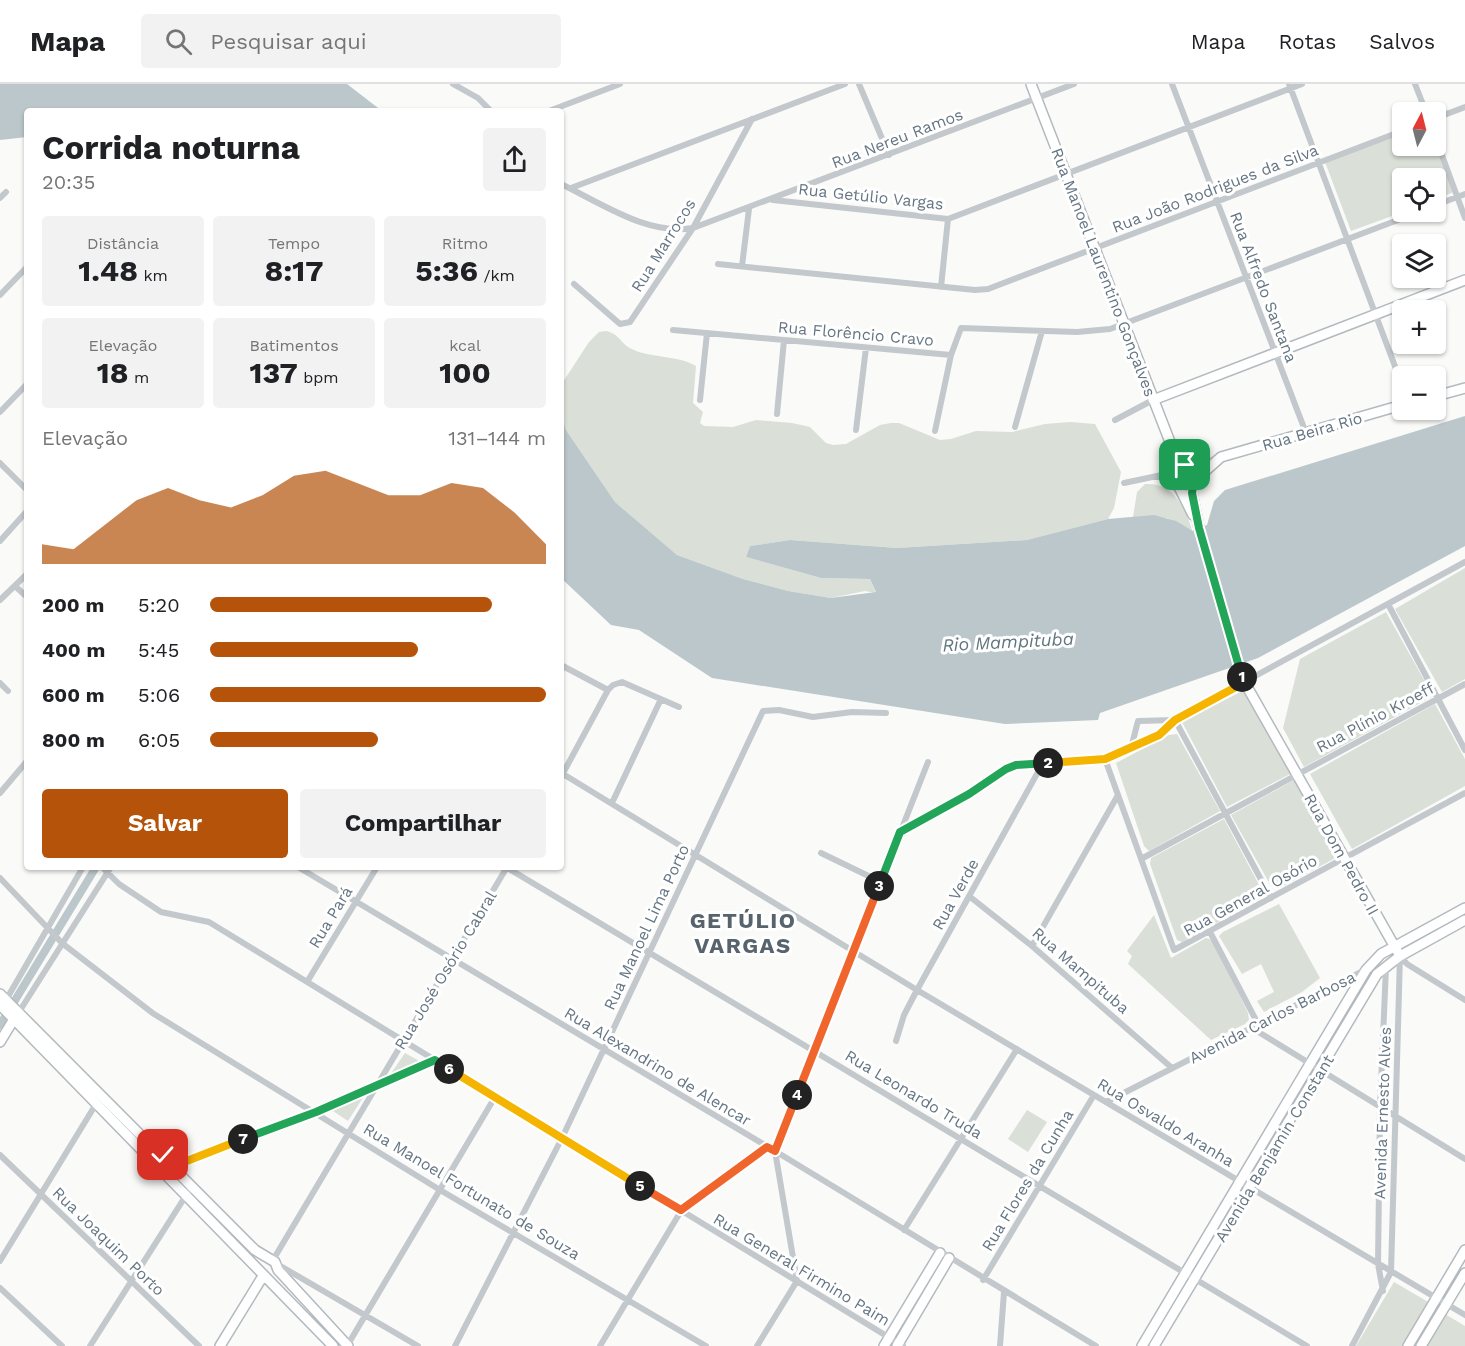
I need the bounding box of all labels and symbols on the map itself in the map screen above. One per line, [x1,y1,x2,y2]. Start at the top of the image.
north arrow [1392,102,1446,156]
street label: Rua Nereu Ramos [829,105,966,172]
street label: Rua João Rodrigues da Silva [1109,140,1321,237]
street label: Rua Manoel Laurentino Gonçalves [1047,145,1160,399]
street label: Rua Getúlio Vargas [797,179,944,214]
street label: Rua Marrocos [627,195,700,295]
street label: Rua Alfredo Santana [1226,209,1301,365]
street label: Rua Florêncio Cravo [777,317,935,350]
street label: Rua Beira Rio [1260,408,1364,455]
pin [1159,439,1210,490]
water label: Rio Mampituba [942,628,1074,655]
pin: 1 [1227,662,1257,692]
street label: Rua Plínio Kroeff [1313,678,1438,757]
pin: 2 [1033,748,1063,778]
street label: Rua Dom Pedro II [1300,790,1383,918]
street label: Rua Manoel Lima Porto [600,841,693,1013]
street label: Rua General Osório [1180,851,1320,940]
street label: Rua Verde [928,855,983,933]
pin: 3 [864,871,894,901]
street label: Rua Pará [305,883,356,952]
street label: Rua José Osório Cabral [390,887,500,1053]
district label: GETÚLIO VARGAS [690,908,796,958]
street label: Rua Mampituba [1028,923,1133,1018]
street label: Avenida Carlos Barbosa [1186,967,1359,1068]
street label: Rua Alexandrino de Alencar [561,1003,755,1130]
street label: Avenida Ernesto Alves [1370,1027,1395,1200]
street label: Rua Leonardo Truda [842,1046,986,1143]
street label: Avenida Benjamin Constant [1211,1051,1338,1245]
pin: 6 [434,1054,464,1084]
street label: Rua Osvaldo Aranha [1094,1074,1237,1171]
pin: 4 [782,1080,812,1110]
street label: Rua Flores da Cunha [978,1106,1077,1255]
street label: Rua Manoel Fortunato de Souza [360,1119,583,1264]
pin: 7 [228,1124,258,1154]
pin [137,1129,188,1180]
pin: 5 [625,1171,655,1201]
street label: Rua Joaquim Porto [49,1183,169,1300]
street label: Rua General Firmino Paim [710,1209,894,1330]

